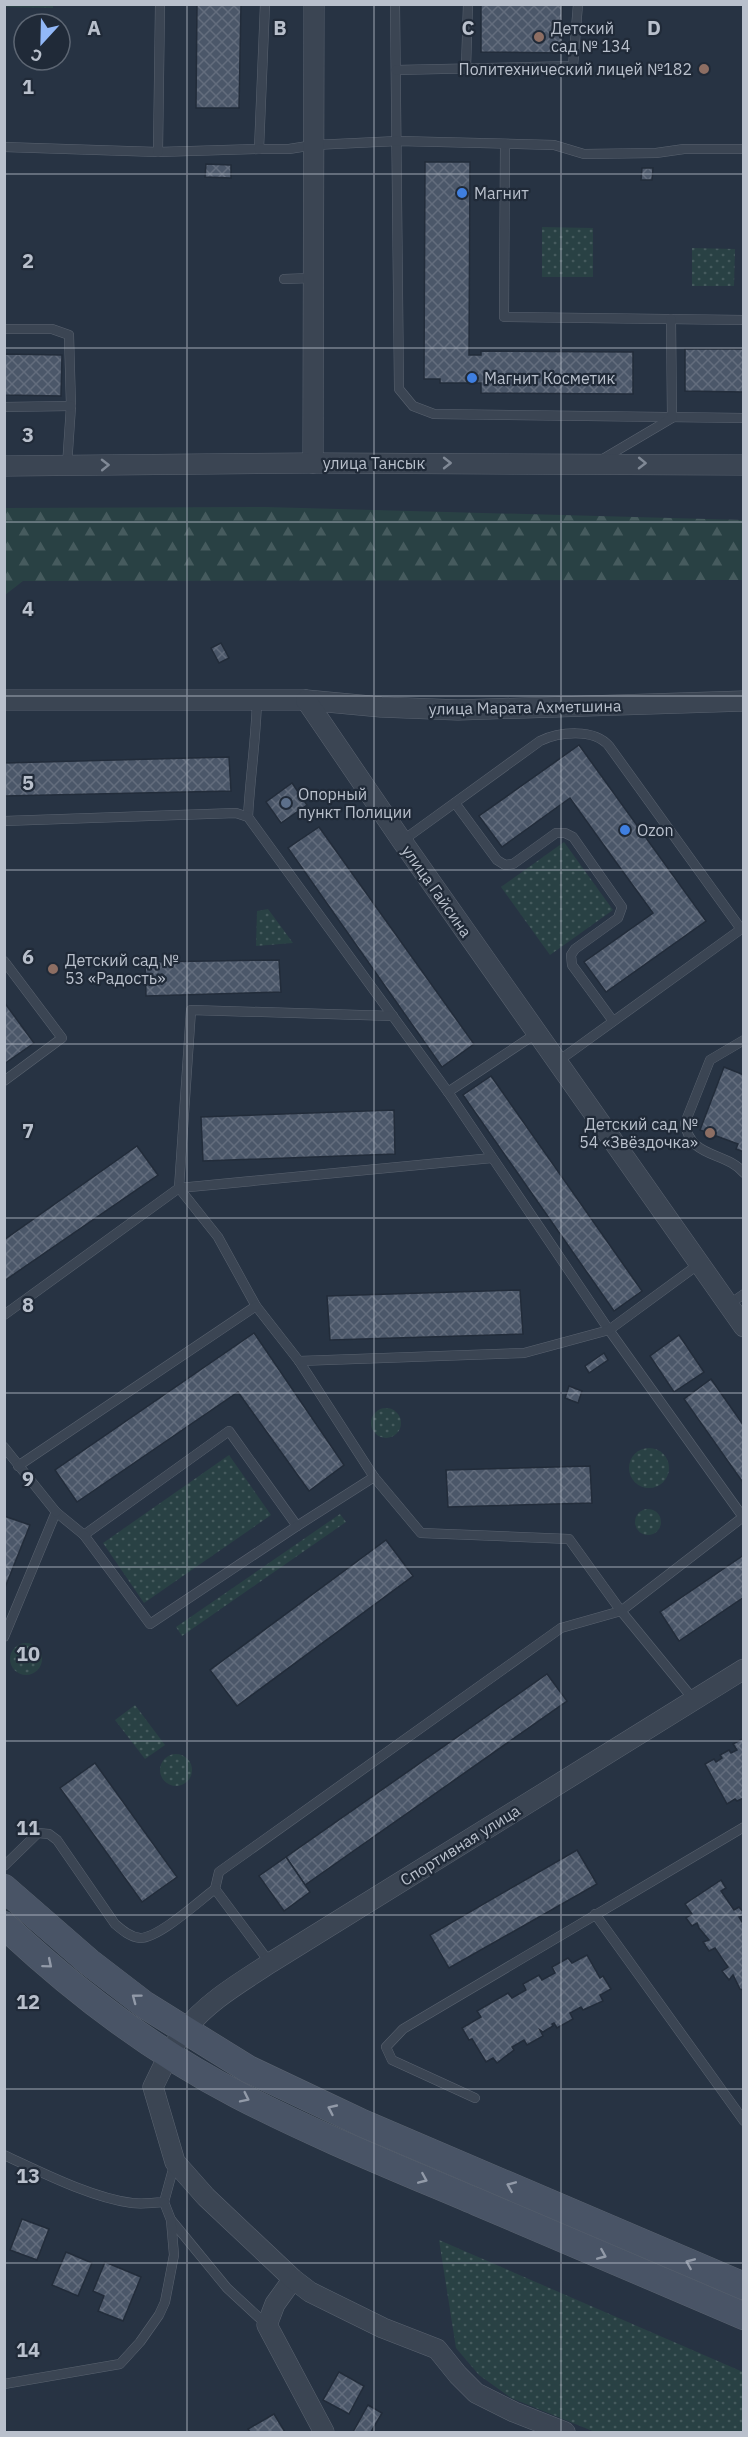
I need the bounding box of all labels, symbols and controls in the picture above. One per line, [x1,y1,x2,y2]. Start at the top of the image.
north arrow [12,12,72,72]
text: A [87,14,101,41]
text: B [273,14,287,41]
text: C [461,14,475,41]
text: D [647,14,661,41]
place label: Детский сад № 134 [551,18,630,56]
marker: Детский сад № 134 [532,30,546,44]
text: С [28,45,45,67]
place label: Политехнический лицей №182 [459,59,692,79]
marker: Политехнический лицей №182 [697,62,711,76]
text: 1 [22,73,34,100]
place label: Магнит [474,183,529,203]
marker: Магнит [455,186,469,200]
text: 2 [22,247,34,274]
place label: Магнит Косметик [484,368,616,388]
marker: Магнит Косметик [465,371,479,385]
text: 3 [22,421,34,448]
street label: улица Тансык [323,453,425,473]
one-way arrow [442,457,451,469]
one-way arrow [637,457,646,469]
one-way arrow [100,459,109,471]
text: 4 [22,595,34,622]
street label: улица Марата Ахметшина [428,695,622,719]
text: 5 [22,769,34,796]
place label: Опорный пункт Полиции [298,784,412,822]
marker: Опорный пункт Полиции [279,796,293,810]
place label: Ozon [637,820,674,840]
marker: Ozon [618,823,632,837]
street label: улица Гайсина [398,841,476,941]
text: 6 [22,943,34,970]
place label: Детский сад № 53 «Радость» [65,950,179,988]
marker: Детский сад № 53 «Радость» [46,962,60,976]
place label: Детский сад № 54 «Звёздочка» [579,1114,698,1152]
text: 7 [22,1117,34,1144]
marker: Детский сад № 54 «Звёздочка» [703,1126,717,1140]
text: 8 [22,1291,34,1318]
text: 9 [22,1465,34,1492]
text: 10 [16,1640,40,1667]
street label: Спортивная улица [396,1800,524,1890]
text: 11 [16,1814,40,1841]
one-way arrow [41,1956,52,1967]
text: 12 [16,1988,40,2015]
one-way arrow [131,1994,142,2005]
one-way arrow [239,2091,250,2103]
one-way arrow [327,2104,338,2116]
text: 13 [16,2162,40,2189]
one-way arrow [417,2172,428,2184]
one-way arrow [506,2181,517,2193]
one-way arrow [596,2248,607,2260]
one-way arrow [685,2258,696,2270]
text: 14 [16,2336,40,2363]

